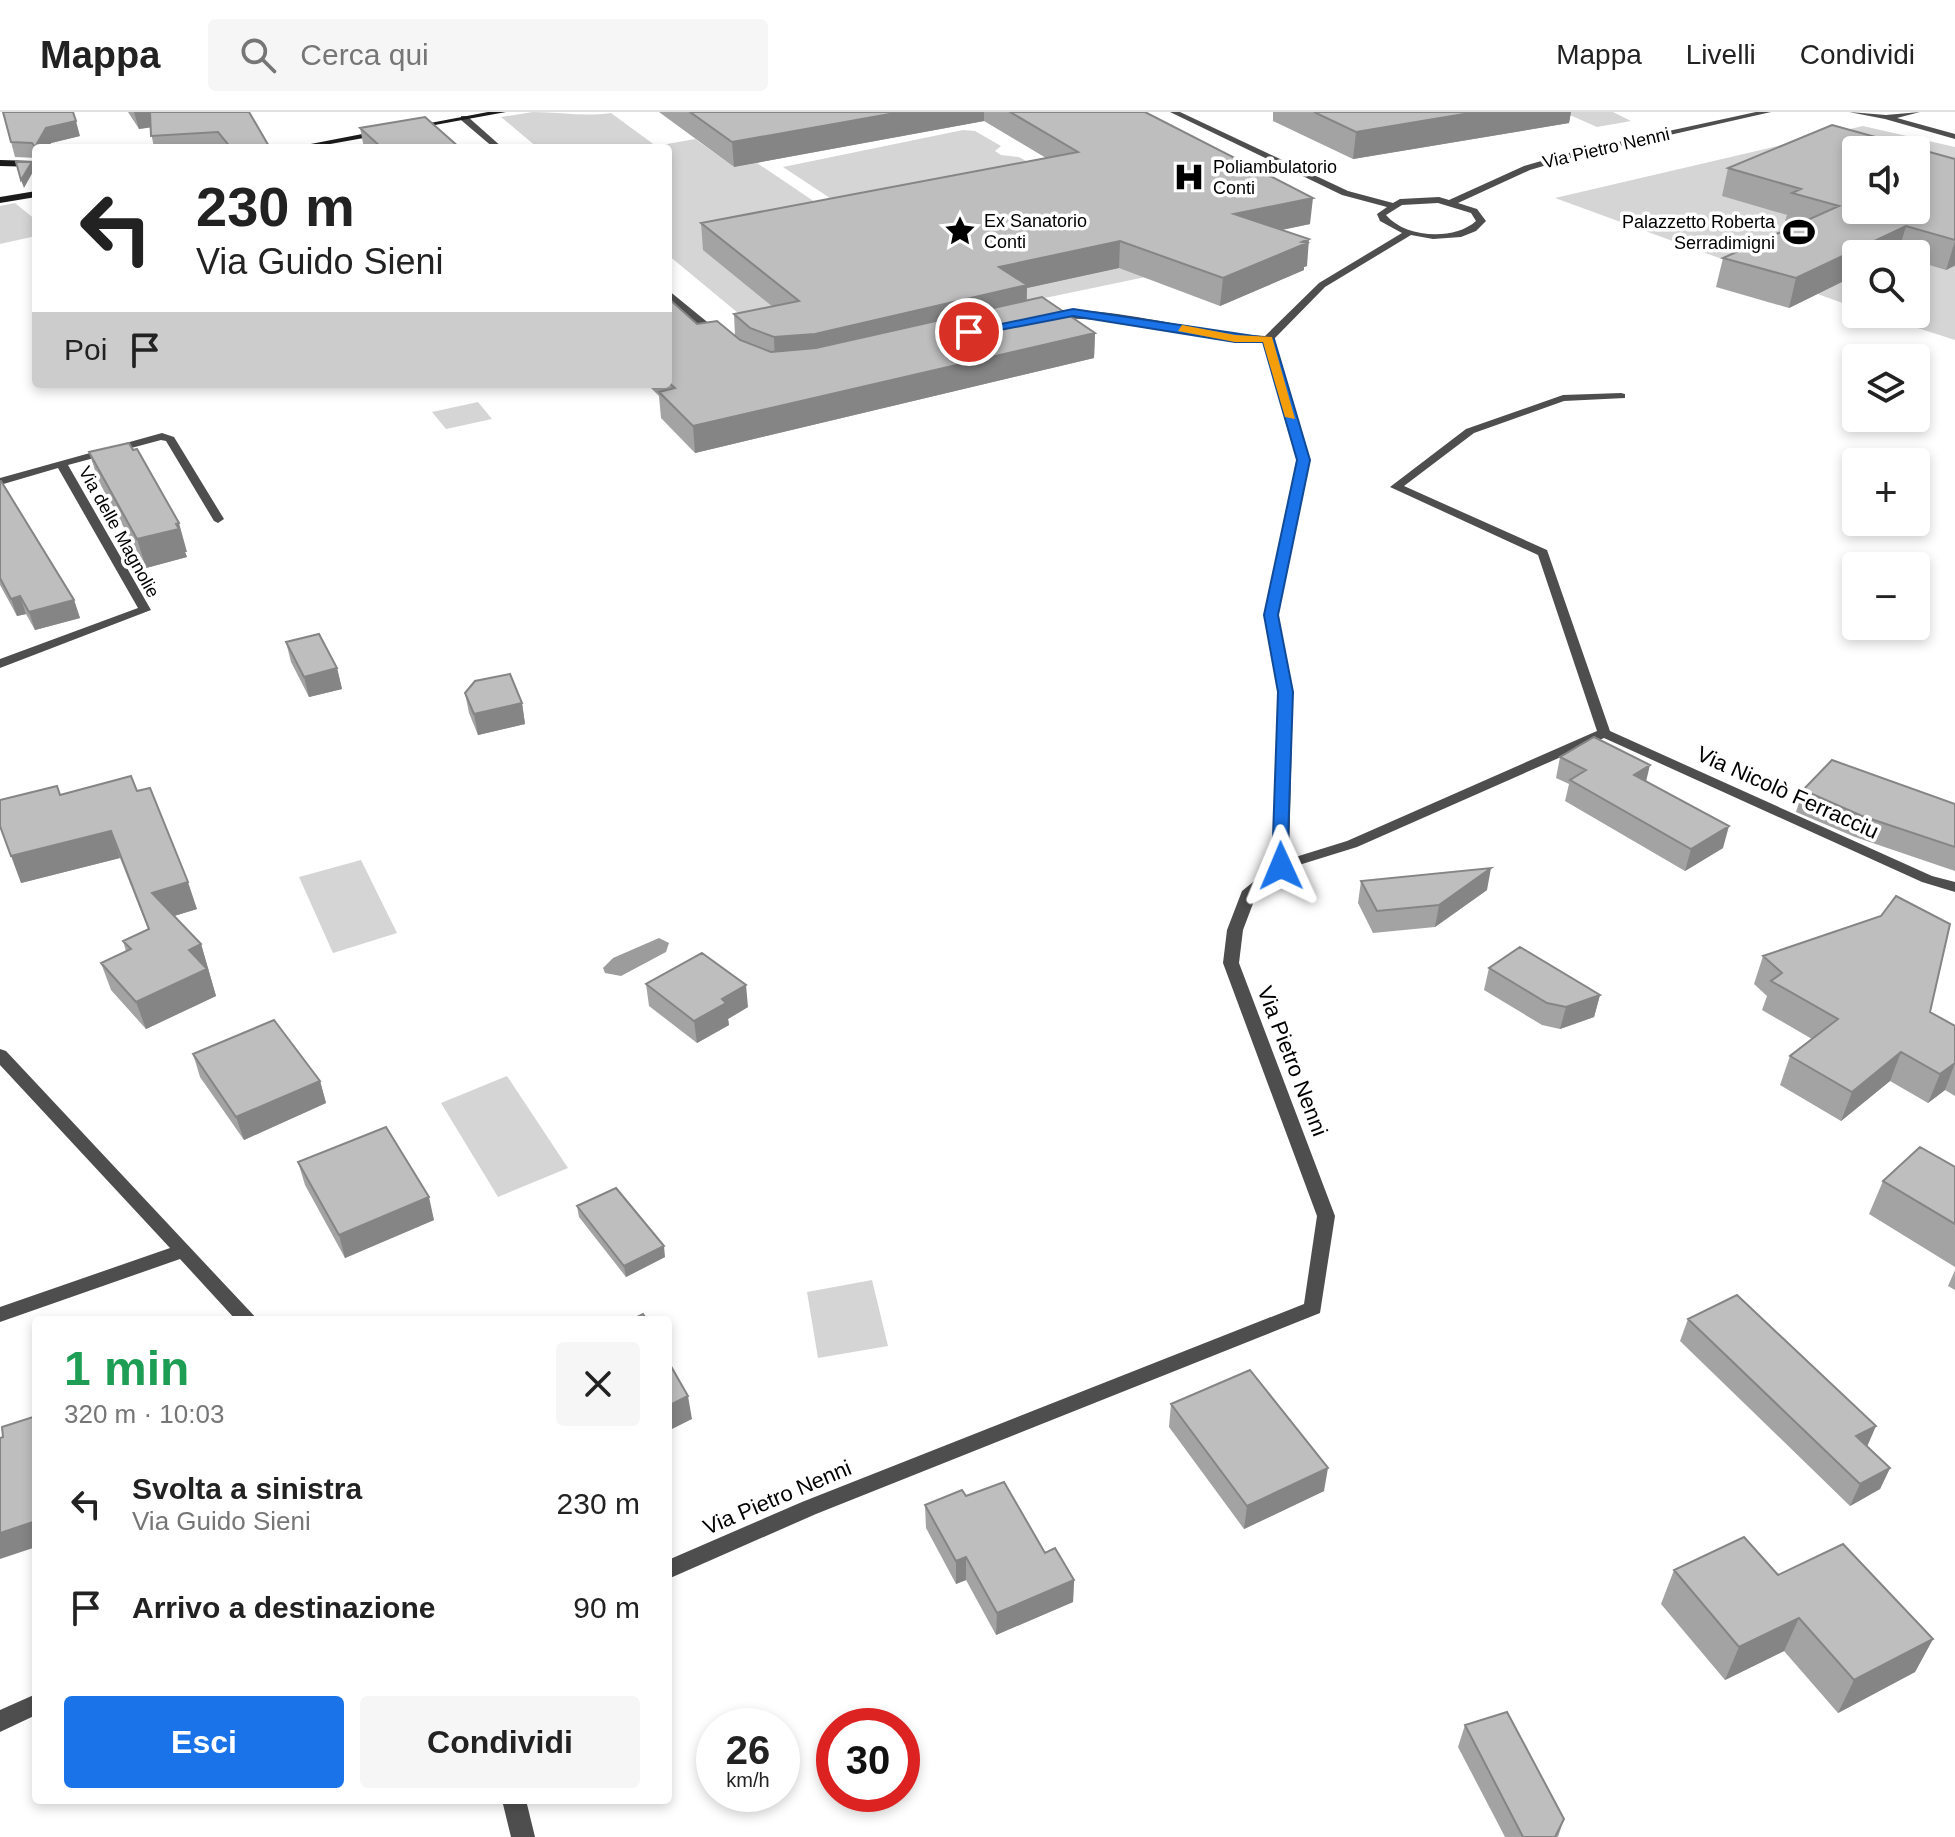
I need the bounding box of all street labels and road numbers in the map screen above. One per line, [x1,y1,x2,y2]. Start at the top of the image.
street label: Via Pietro Nenni [1541,124,1671,172]
street label: Via delle Magnolie [75,463,163,601]
street label: Via Nicolò Ferracciu [1693,741,1883,844]
street label: Via Pietro Nenni [1252,983,1333,1140]
street label: Via Pietro Nenni [699,1455,855,1540]

